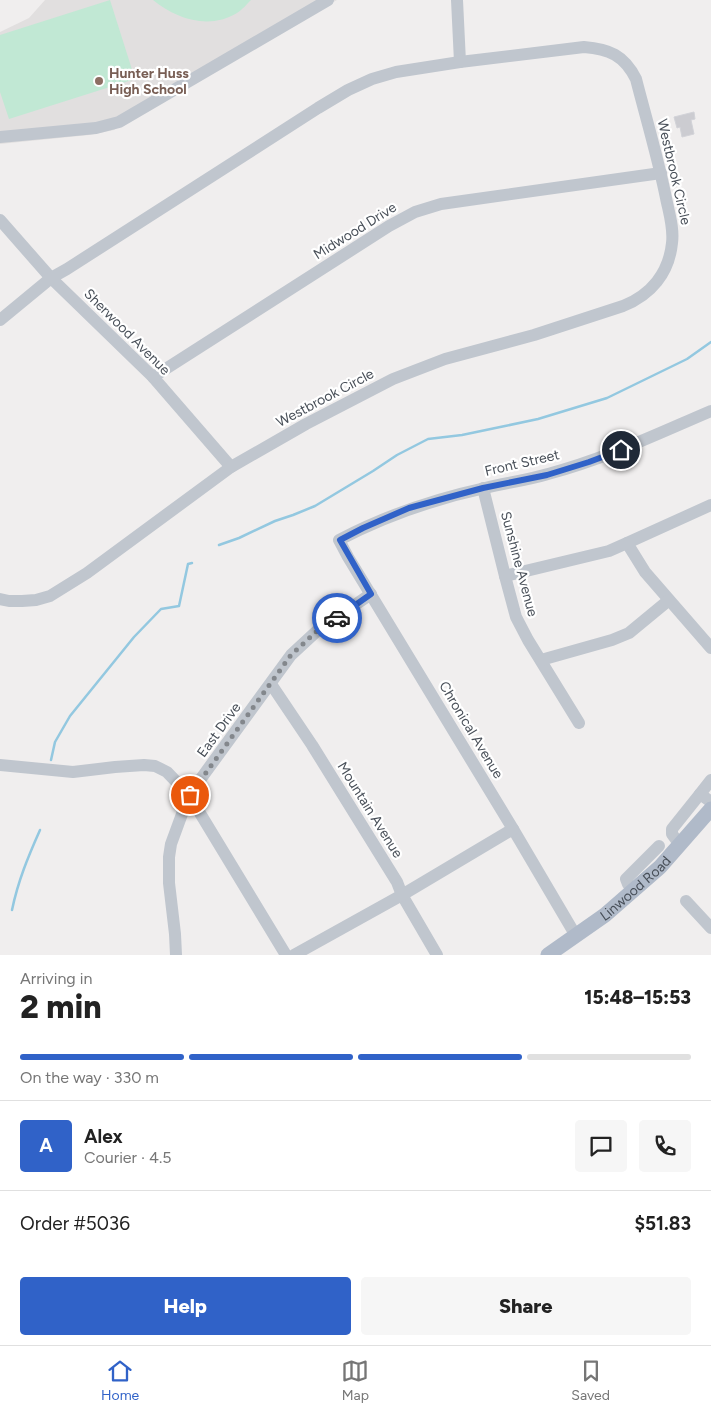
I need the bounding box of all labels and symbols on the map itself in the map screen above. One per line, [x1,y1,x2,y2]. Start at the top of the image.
place label: Hunter Huss High School [109,65,189,98]
marker: Hunter Huss High School [93,75,105,87]
street label: Westbrook Circle [654,117,695,227]
street label: Midwood Drive [310,199,400,263]
street label: Sherwood Avenue [80,285,174,379]
street label: Westbrook Circle [273,365,377,431]
pin [600,429,642,471]
street label: Front Street [483,446,561,480]
street label: Sunshine Avenue [497,510,541,619]
courier [312,593,362,643]
street label: Chronical Avenue [435,678,507,782]
street label: East Drive [194,699,245,761]
street label: Mountain Avenue [334,759,406,861]
pin [169,774,211,816]
street label: Linwood Road [597,852,674,924]

